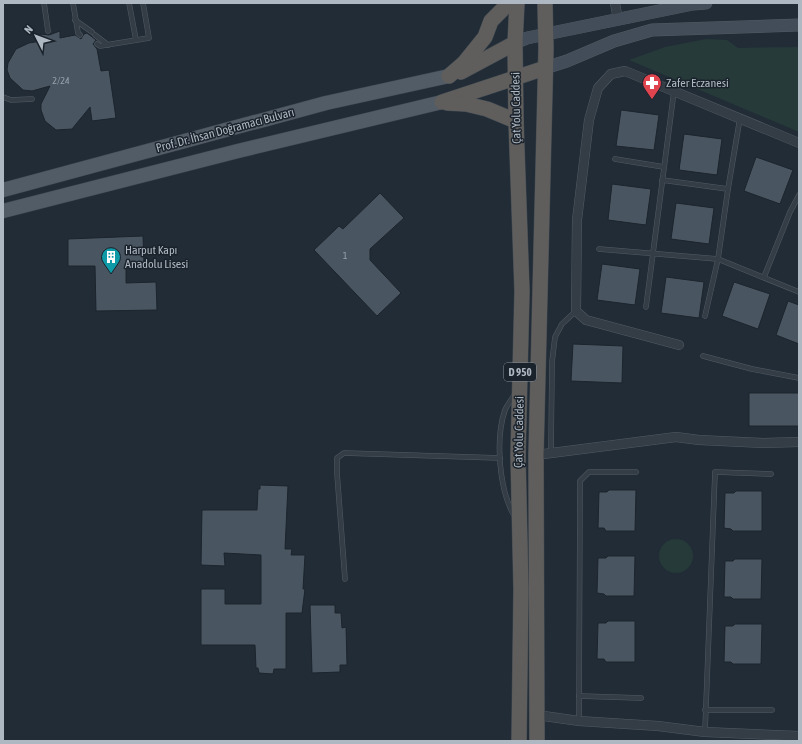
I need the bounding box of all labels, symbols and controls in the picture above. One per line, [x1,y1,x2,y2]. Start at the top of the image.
north arrow [16,16,56,56]
text: N [22,23,35,36]
street label: Çat Yolu Caddesi [508,72,524,144]
pharmacy icon: Zafer Eczanesi [641,72,663,100]
house number: 2/24 [52,75,70,86]
place label: Zafer Eczanesi [666,76,729,90]
street label: Prof. Dr. İhsan Doğramacı Bulvarı [154,105,296,155]
place label: Harput Kapı Anadolu Lisesi [125,243,188,271]
building icon: Harput Kapı Anadolu Lisesi [100,246,122,274]
house number: 1 [343,250,348,261]
road number: D 950 [504,363,536,381]
street label: Çat Yolu Caddesi [511,396,527,468]

